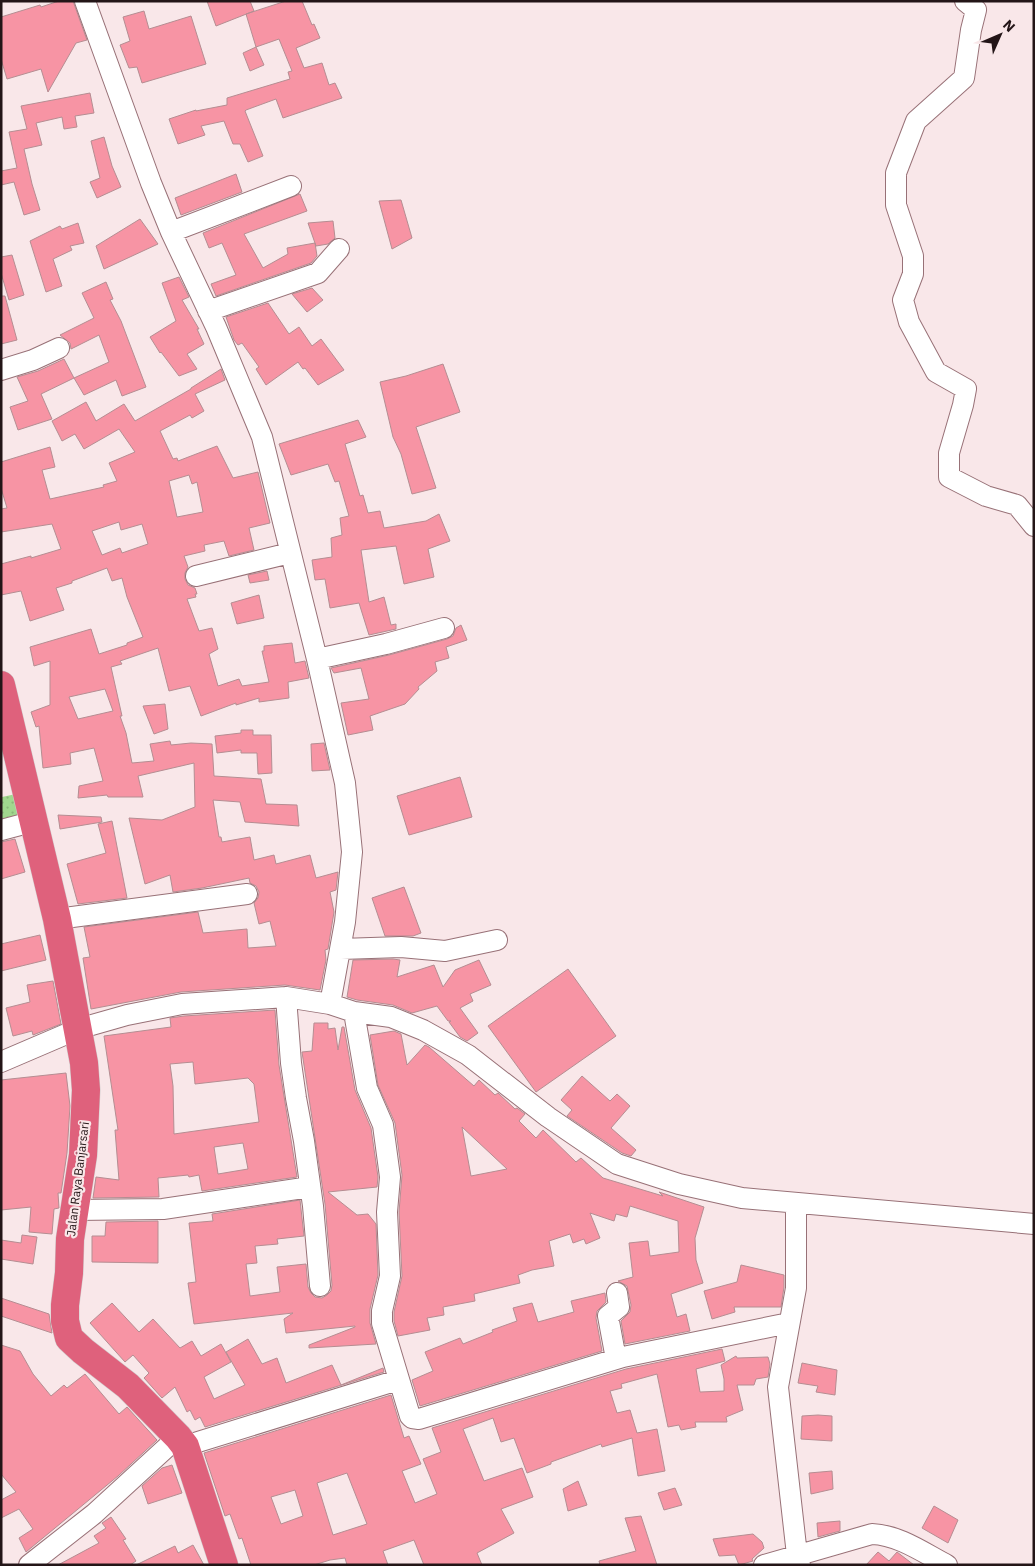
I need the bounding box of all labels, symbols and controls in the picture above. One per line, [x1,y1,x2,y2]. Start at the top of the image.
north arrow [975,10,1025,60]
text: N [999,16,1019,36]
street label: Jalan Raya Banjarsari [63,1121,92,1237]

